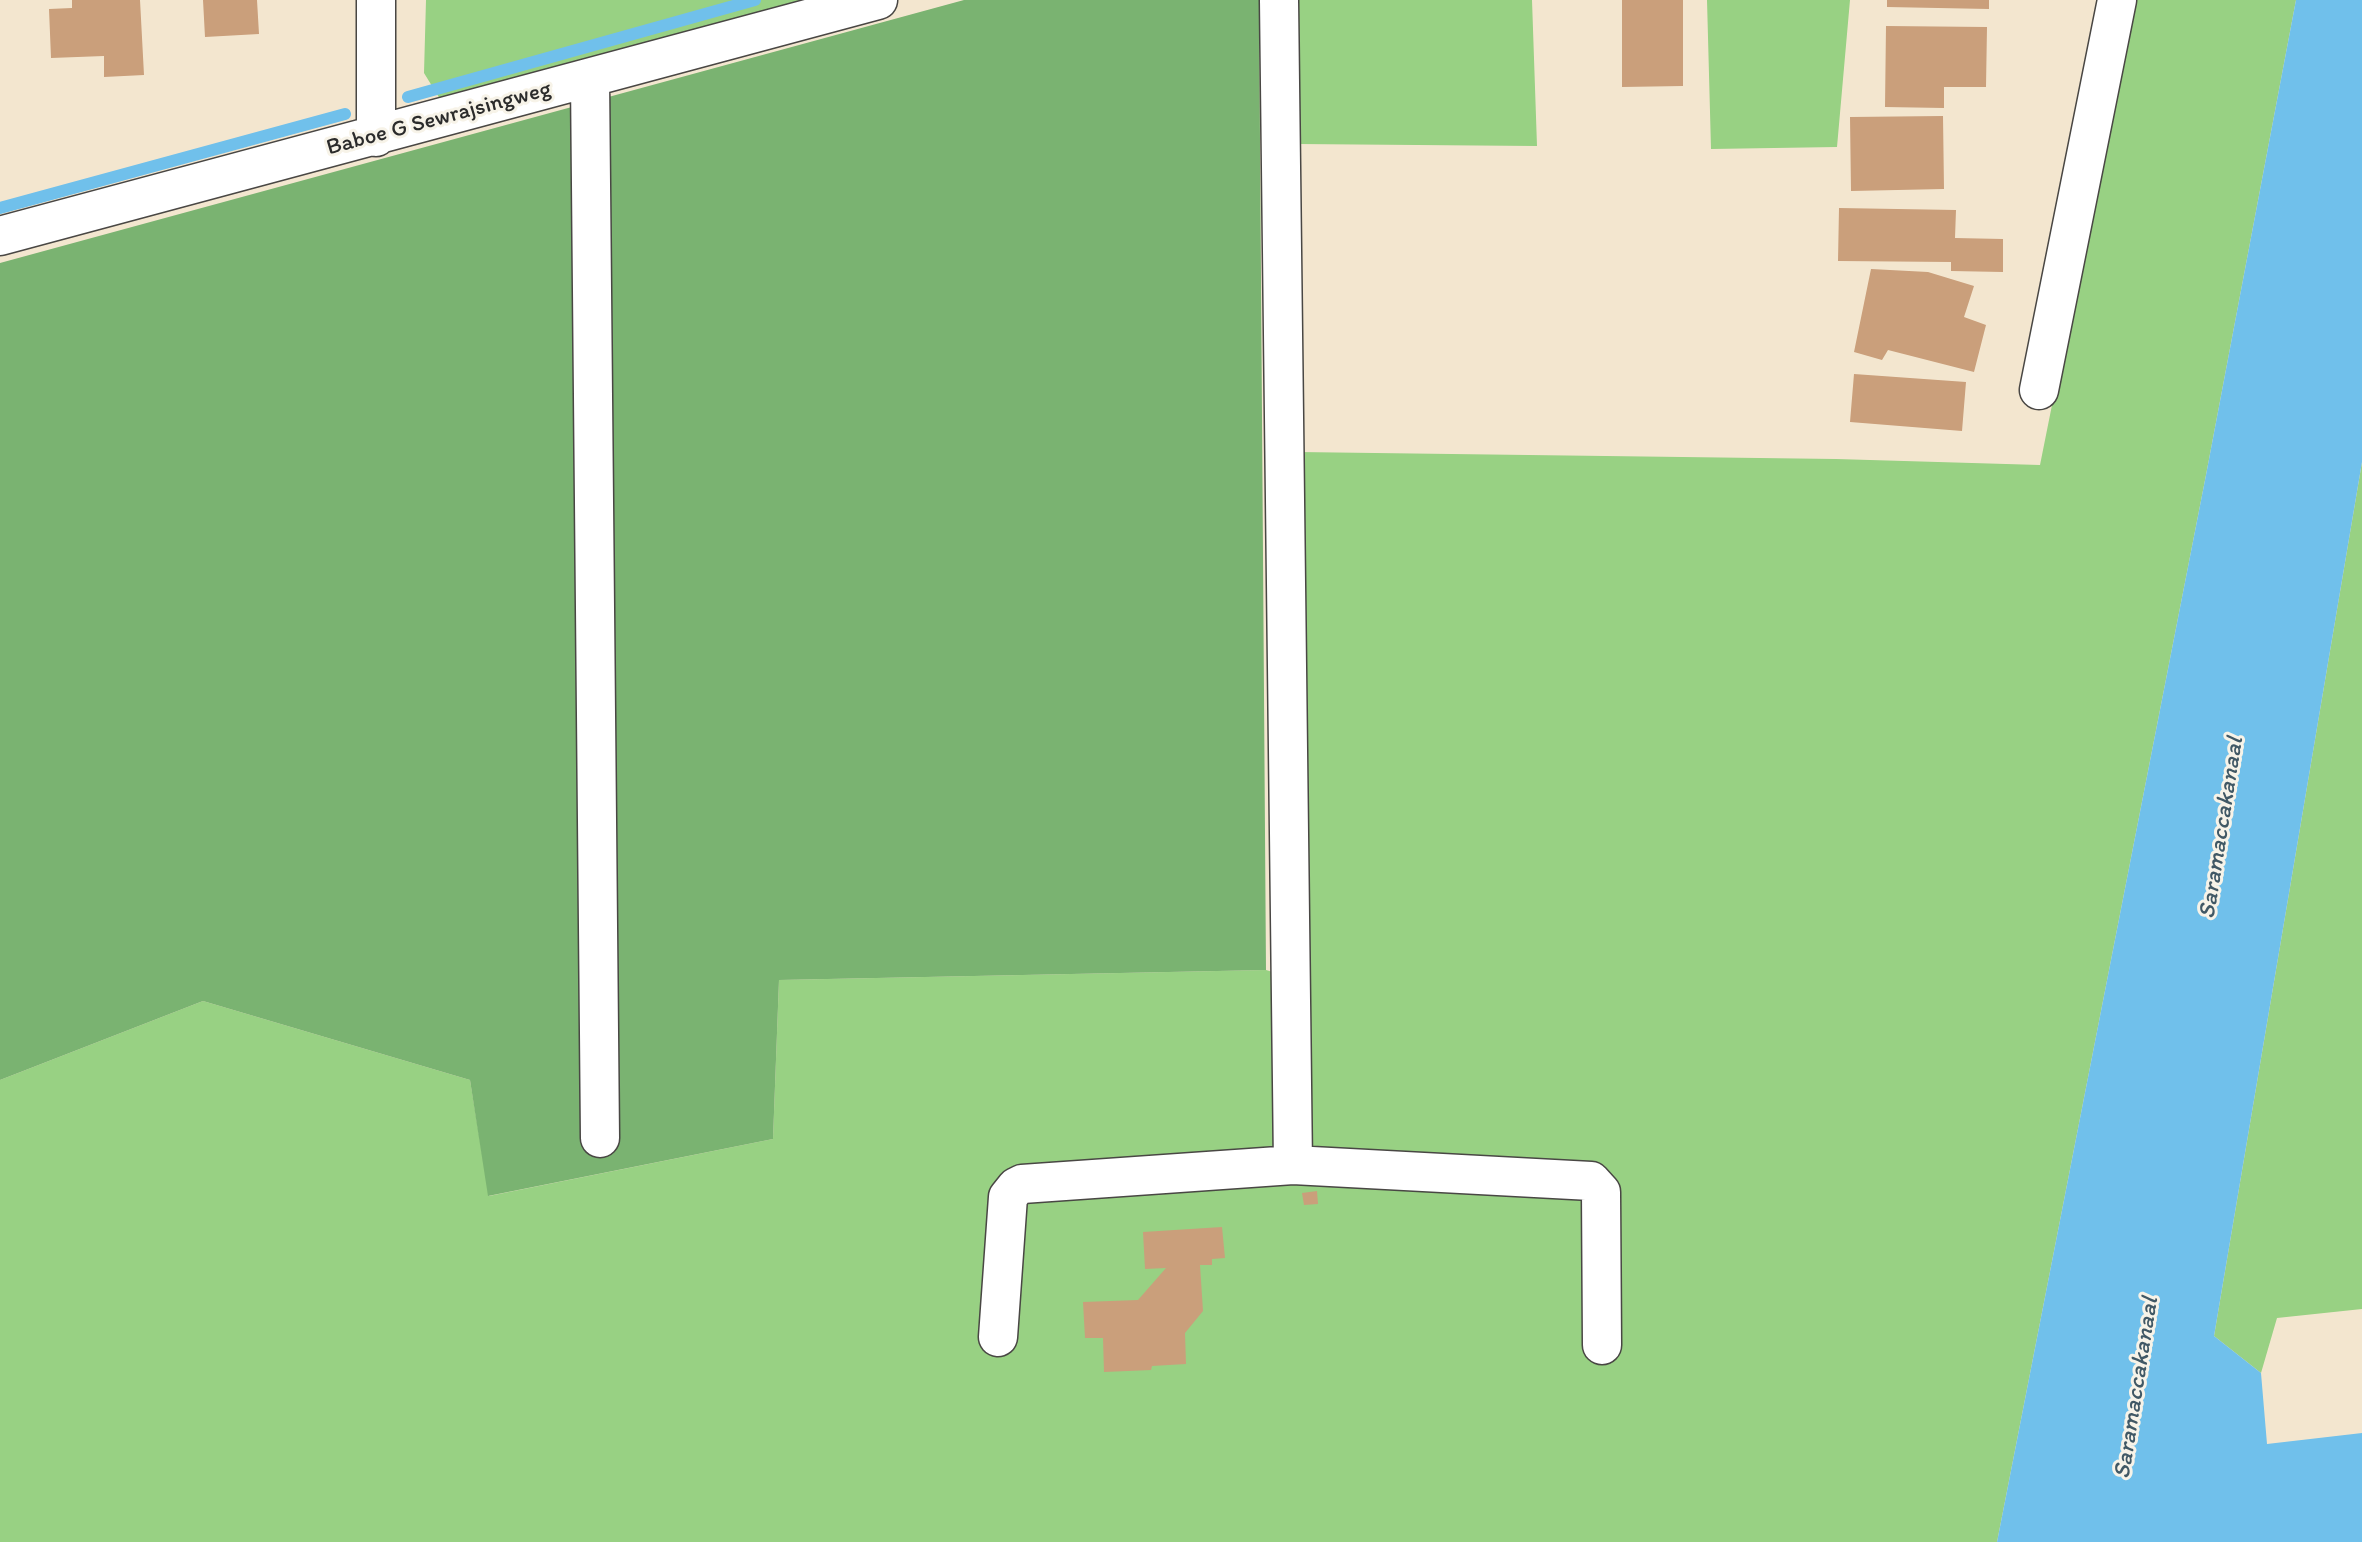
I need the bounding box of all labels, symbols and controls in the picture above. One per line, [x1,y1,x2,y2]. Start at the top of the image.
street label: Baboe G Sewrajsingweg [324,76,554,162]
water label: Saramaccakanaal [2193,735,2251,921]
water label: Saramaccakanaal [2108,1295,2166,1481]

